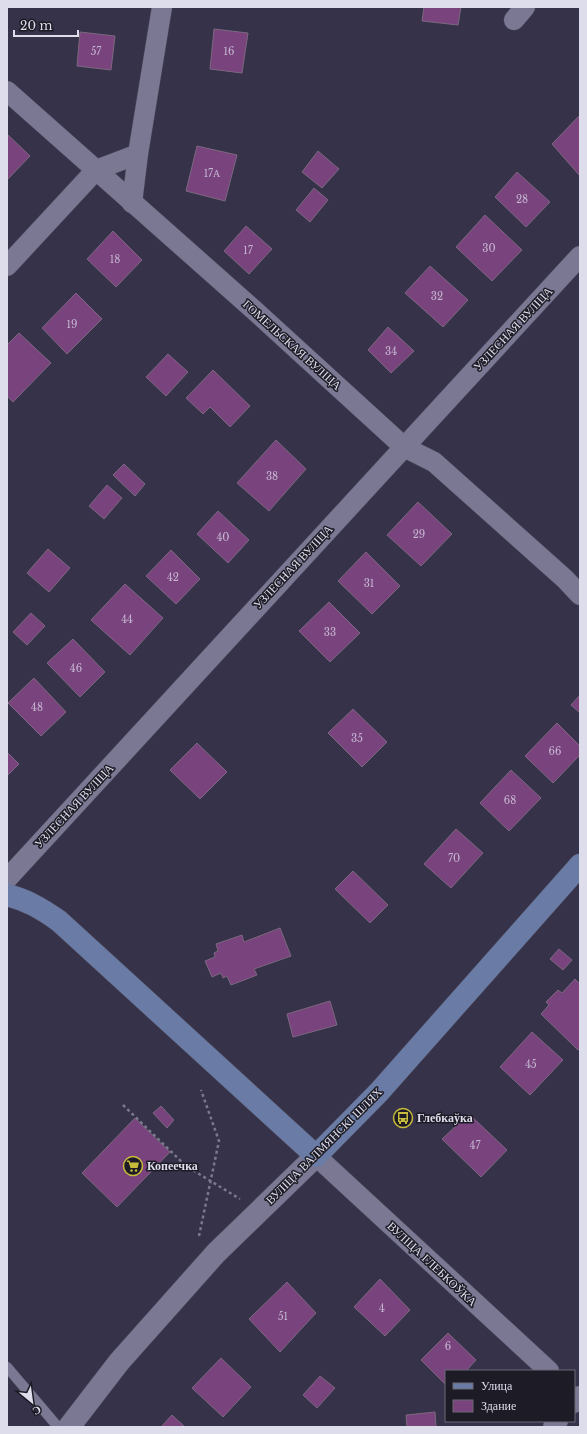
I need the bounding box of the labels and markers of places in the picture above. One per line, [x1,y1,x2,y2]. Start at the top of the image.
bus stop icon: Глебкаўка [392,1107,414,1129]
place label: Глебкаўка [417,1110,473,1125]
supermarket icon: Копеечка [122,1155,144,1177]
place label: Копеечка [147,1158,198,1173]

